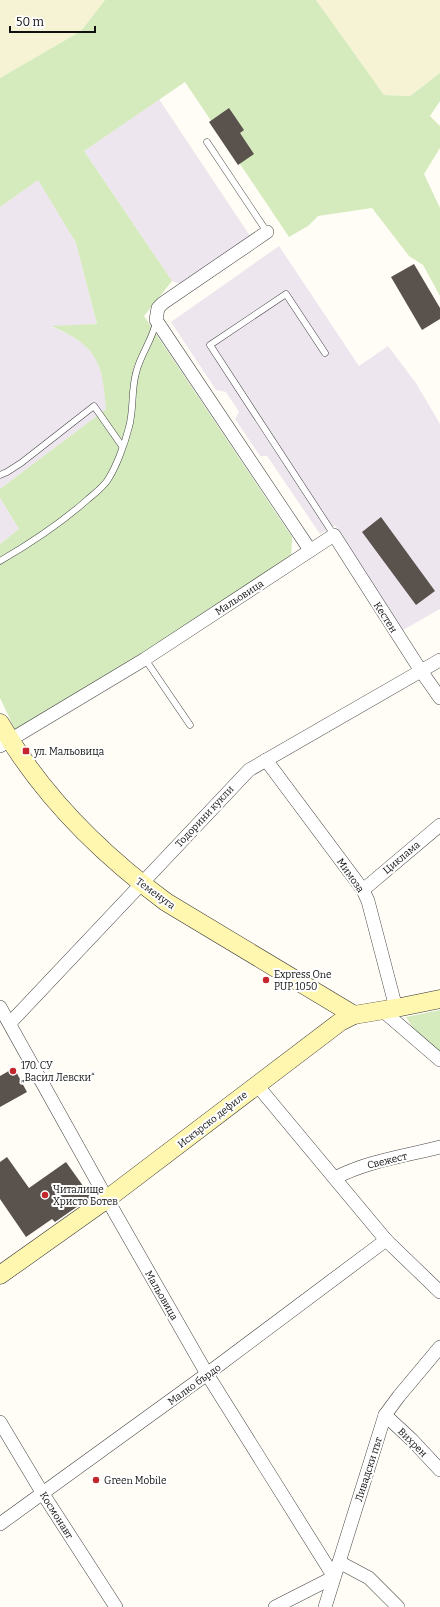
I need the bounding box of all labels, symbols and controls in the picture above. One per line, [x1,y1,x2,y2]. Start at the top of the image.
scale bar [10,8,95,34]
text: 50 m [16,15,45,29]
street label: Мальовица [213,577,266,618]
street label: Кестен [371,600,400,635]
marker: ул. Мальовица [21,746,31,756]
place label: ул. Мальовица [33,746,105,758]
street label: Тодорини кукли [173,783,237,850]
street label: Циклама [381,838,423,877]
street label: Мимоза [334,856,367,895]
street label: Теменуга [133,876,178,912]
place label: Express One PUP 1050 [274,969,332,993]
marker: Express One PUP 1050 [261,975,271,985]
place label: 170. СУ „Васил Левски“ [21,1060,95,1084]
marker: 170. СУ „Васил Левски“ [8,1066,18,1076]
street label: Искърско дефиле [175,1089,250,1151]
street label: Свежест [366,1150,408,1172]
place label: Читалище Христо Ботев [53,1184,118,1208]
marker: Читалище Христо Ботев [40,1190,50,1200]
street label: Мальовица [142,1269,180,1323]
street label: Малко бърдо [165,1361,224,1408]
street label: Вихрен [395,1426,430,1460]
street label: Ливадски път [353,1435,385,1503]
marker: Green Mobile [91,1475,101,1485]
place label: Green Mobile [104,1475,166,1487]
street label: Космонавт [37,1490,75,1541]

